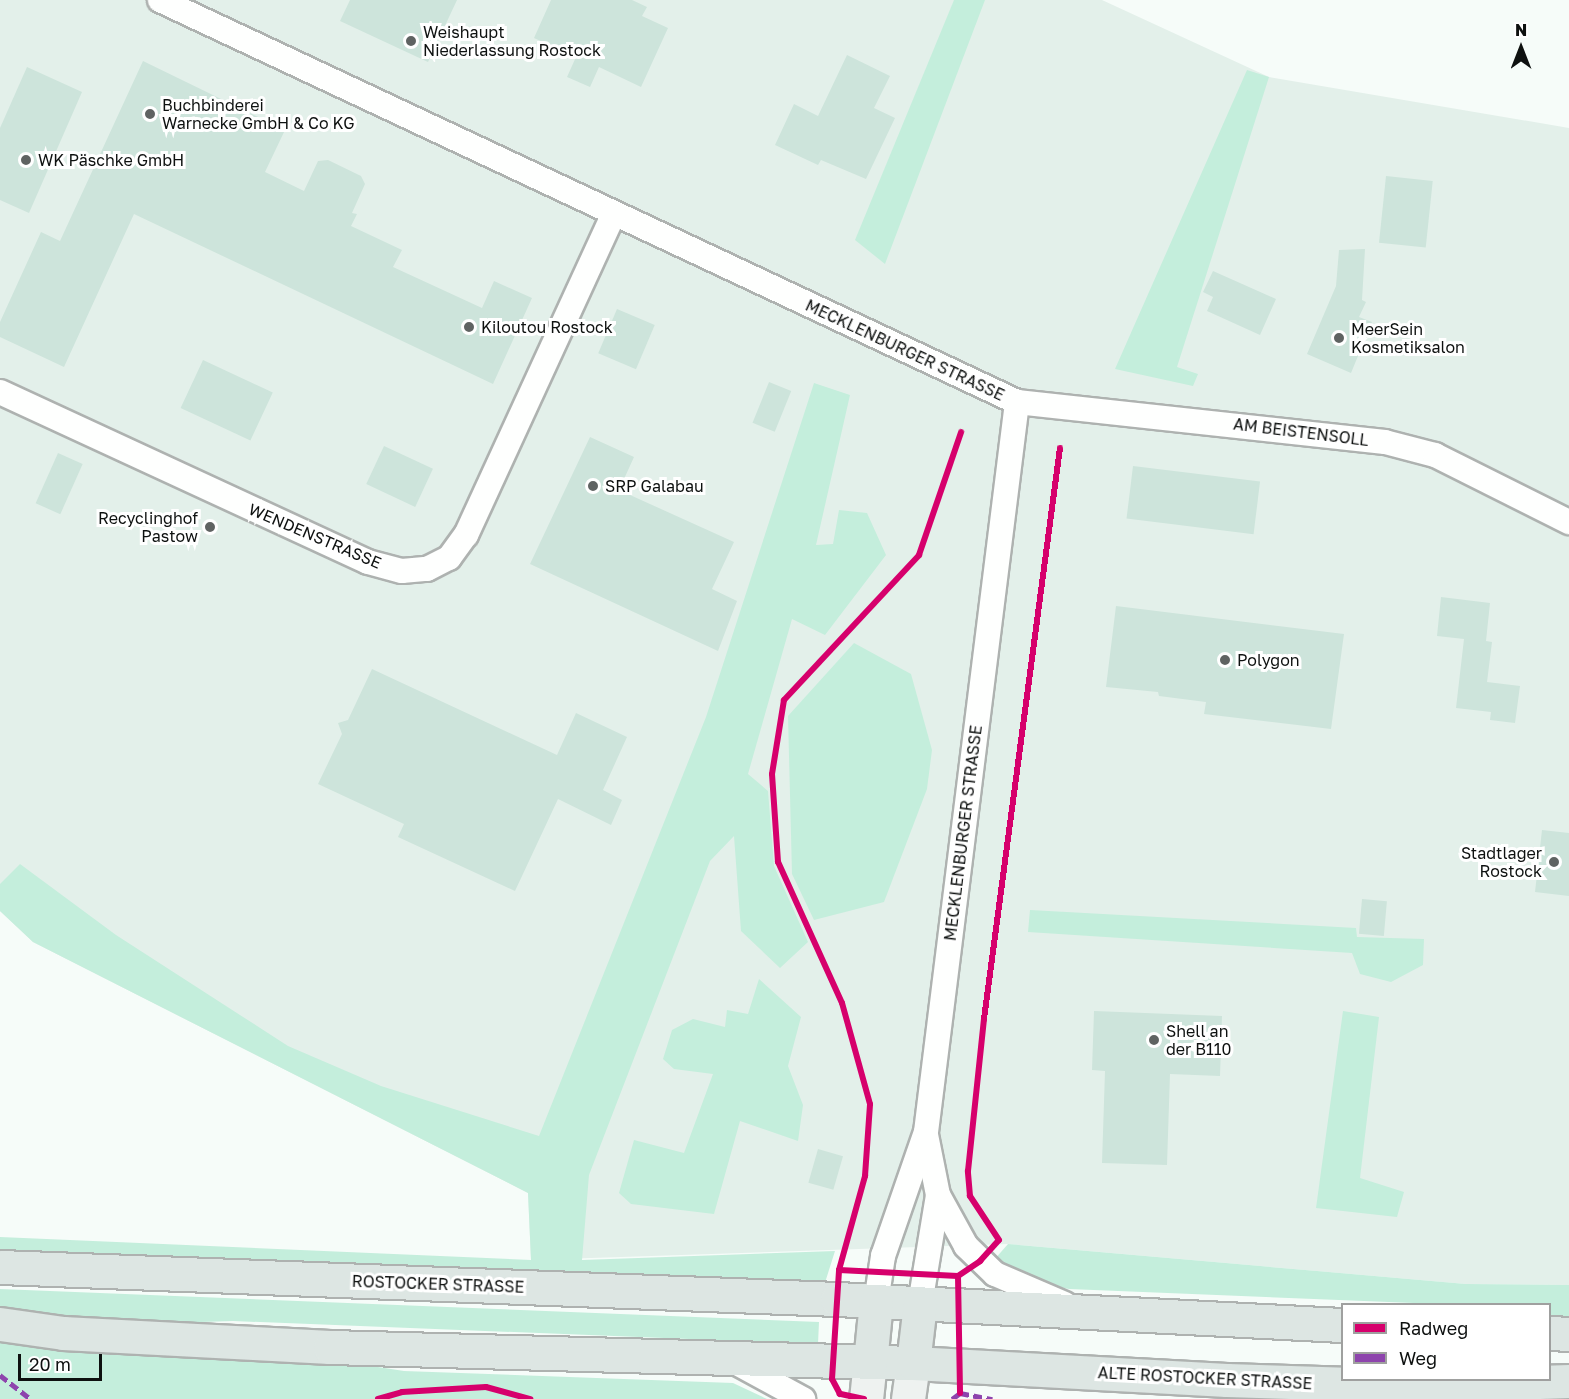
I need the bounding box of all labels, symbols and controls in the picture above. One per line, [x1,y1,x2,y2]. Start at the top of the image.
north arrow [1491,18,1551,78]
text: N [1515,20,1527,40]
place label: Weishaupt Niederlassung Rostock [423,22,601,60]
marker: Weishaupt Niederlassung Rostock [404,34,418,48]
place label: Buchbinderei Warnecke GmbH & Co KG [162,95,354,133]
marker: Buchbinderei Warnecke GmbH & Co KG [143,107,157,121]
place label: WK Päschke GmbH [38,150,184,170]
marker: WK Päschke GmbH [19,153,33,167]
street label: MECKLENBURGER STRASSE [802,295,1008,405]
place label: Kiloutou Rostock [481,317,613,337]
place label: MeerSein Kosmetiksalon [1351,319,1465,357]
marker: Kiloutou Rostock [462,320,476,334]
marker: MeerSein Kosmetiksalon [1332,331,1346,345]
street label: AM BEISTENSOLL [1232,414,1370,450]
place label: SRP Galabau [605,476,704,496]
marker: SRP Galabau [586,479,600,493]
street label: WENDENSTRASSE [246,499,384,573]
place label: Recyclinghof Pastow [98,508,198,546]
marker: Recyclinghof Pastow [203,520,217,534]
place label: Polygon [1237,650,1300,670]
marker: Polygon [1218,653,1232,667]
street label: MECKLENBURGER STRASSE [940,724,986,942]
place label: Stadtlager Rostock [1461,843,1542,881]
marker: Stadtlager Rostock [1547,855,1561,869]
place label: Shell an der B110 [1166,1021,1232,1059]
marker: Shell an der B110 [1147,1033,1161,1047]
street label: ROSTOCKER STRASSE [351,1271,525,1297]
legend [1341,1303,1551,1381]
text: Radweg [1399,1317,1468,1339]
scale bar [21,1342,105,1380]
text: Weg [1399,1347,1437,1369]
text: 20 m [29,1353,71,1375]
street label: ALTE ROSTOCKER STRASSE [1097,1363,1313,1393]

